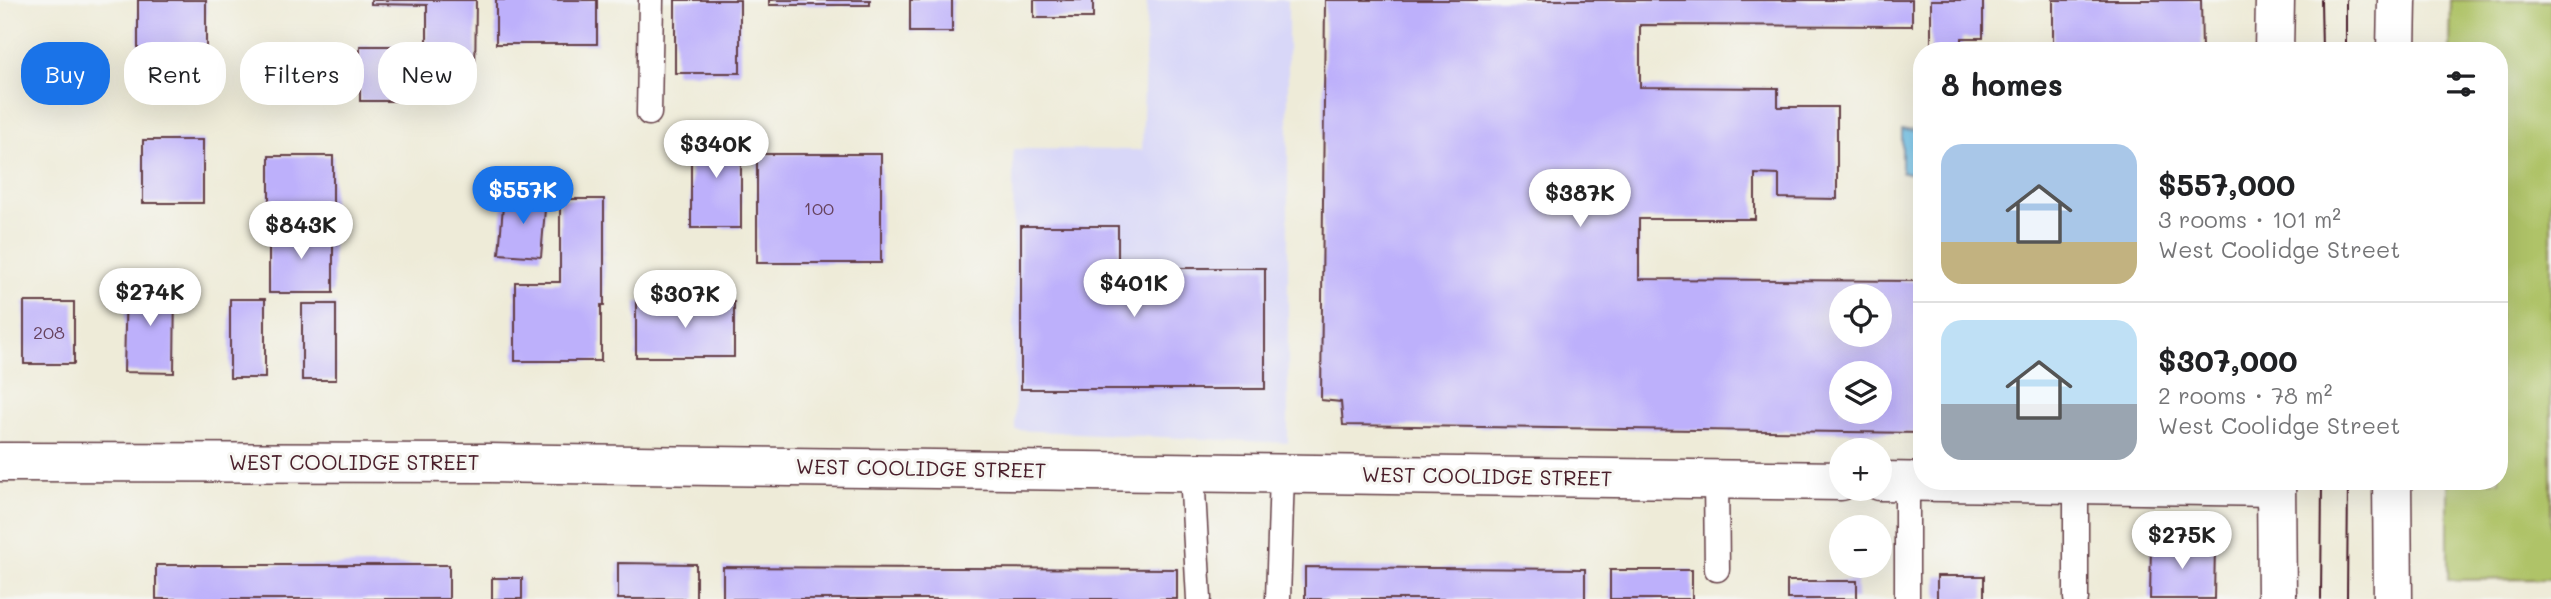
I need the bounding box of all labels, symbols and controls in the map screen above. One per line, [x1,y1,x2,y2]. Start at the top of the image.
chip: Buy [21,42,110,105]
chip: Rent [124,42,226,105]
chip: Filters [240,42,364,105]
chip: New [378,42,477,105]
text: 8 homes [1941,64,2063,104]
icon: filters [2442,65,2480,103]
pin: $340K [667,120,765,180]
text: $340K [680,128,752,158]
text: $557,000 [2158,164,2295,204]
pin: $557K [474,166,572,226]
pin: $387K [1531,170,1629,229]
icon: home [1997,172,2081,256]
text: $557K [488,174,558,204]
text: $387K [1545,177,1615,207]
house number: 100 [804,196,834,220]
pin: $843K [252,202,350,261]
text: 3 rooms · 101 m² [2158,204,2341,234]
text: $843K [265,209,337,239]
text: West Coolidge Street [2158,234,2400,264]
pin: $401K [1085,260,1183,319]
text: $401K [1100,267,1168,297]
pin: $274K [101,268,199,328]
pin: $307K [636,270,734,330]
text: $274K [115,276,185,306]
text: $307K [650,278,720,308]
map controls [1829,284,1892,578]
button: locate [1829,284,1892,347]
house number: 208 [33,320,65,344]
text: $307,000 [2158,340,2298,380]
icon: home [1997,348,2081,432]
button: layers [1829,361,1892,424]
text: 2 rooms · 78 m² [2158,380,2332,410]
text: West Coolidge Street [2158,410,2400,440]
button: + [1829,438,1892,501]
street label: WEST COOLIDGE STREET [229,448,479,475]
street label: WEST COOLIDGE STREET [795,452,1047,483]
street label: WEST COOLIDGE STREET [1361,460,1613,491]
pin: $275K [2133,512,2231,571]
button: − [1829,515,1892,578]
text: $275K [2148,519,2216,549]

